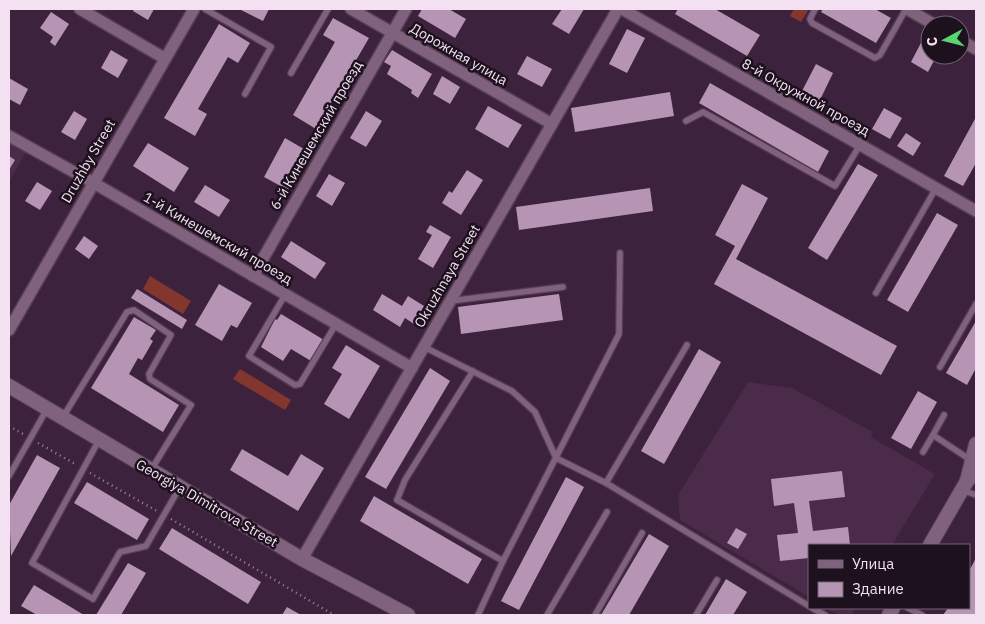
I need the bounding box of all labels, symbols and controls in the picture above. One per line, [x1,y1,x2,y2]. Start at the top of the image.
north arrow [920,15,970,65]
street label: Дорожная улица [407,19,511,89]
text: С [923,36,942,47]
street label: 8-й Окружной проезд [739,54,873,140]
street label: 6-й Кинешемский проезд [266,57,366,213]
street label: Druzhby Street [57,116,119,206]
street label: 1-й Кинешемский проезд [140,188,296,288]
street label: Okruzhnaya Street [410,221,484,331]
street label: Georgiya Dimitrova Street [133,455,281,551]
legend [808,544,970,609]
text: Улица [852,554,894,573]
text: Здание [852,579,904,598]

